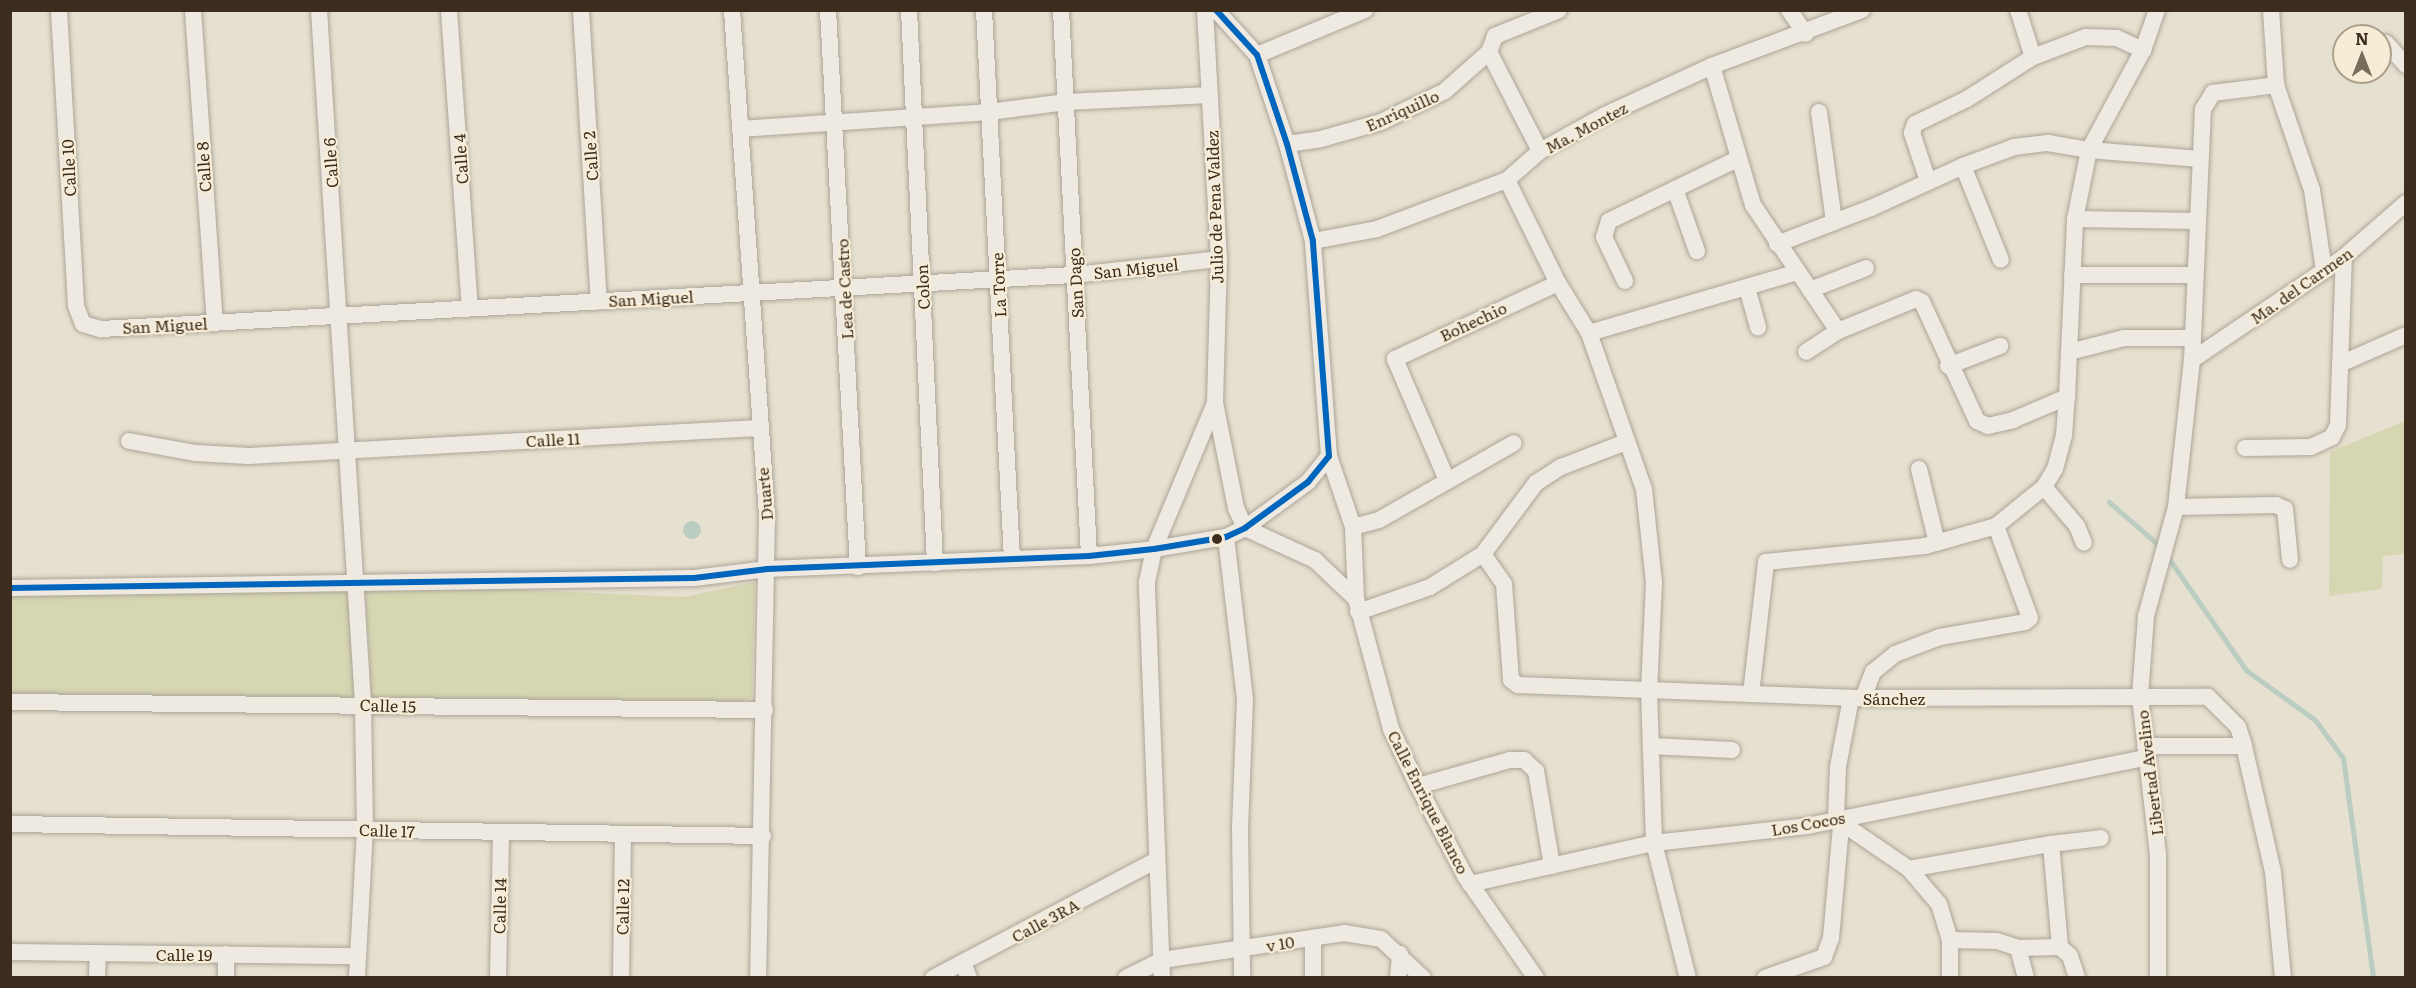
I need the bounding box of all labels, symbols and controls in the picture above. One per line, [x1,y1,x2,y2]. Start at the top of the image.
north arrow [2332,24,2392,84]
text: N [2355,26,2369,50]
street label: Enriquillo [1362,85,1442,135]
street label: Ma. Montez [1542,97,1630,157]
street label: Calle 2 [579,130,601,182]
street label: Julio de Pena Valdez [1202,130,1226,284]
street label: Calle 4 [449,133,471,185]
street label: Calle 6 [319,137,341,189]
street label: Calle 10 [57,139,79,197]
street label: Calle 8 [192,141,214,193]
street label: Lea de Castro [832,238,856,340]
street label: Ma. del Carmen [2246,243,2356,327]
street label: San Dago [1064,247,1086,319]
street label: La Torre [987,252,1009,318]
street label: San Miguel [1093,254,1179,282]
street label: Colon [911,264,933,310]
street label: San Miguel [608,286,694,310]
street label: Bohechio [1436,297,1510,345]
street label: San Miguel [122,313,208,337]
street label: Calle 11 [525,428,581,450]
street label: Duarte [752,467,776,521]
unlabelled marker [1211,533,1223,545]
street label: Sánchez [1863,688,1925,708]
street label: Calle 15 [360,694,416,716]
street label: Libertad Avelino [2132,709,2166,837]
street label: Calle Enrique Blanco [1384,727,1474,877]
street label: Los Cocos [1770,807,1846,839]
street label: Calle 17 [359,819,415,841]
street label: Calle 14 [489,878,509,934]
street label: Calle 12 [612,879,632,935]
street label: Calle 3RA [1008,894,1082,946]
street label: v 10 [1264,931,1296,955]
street label: Calle 19 [156,944,212,964]

